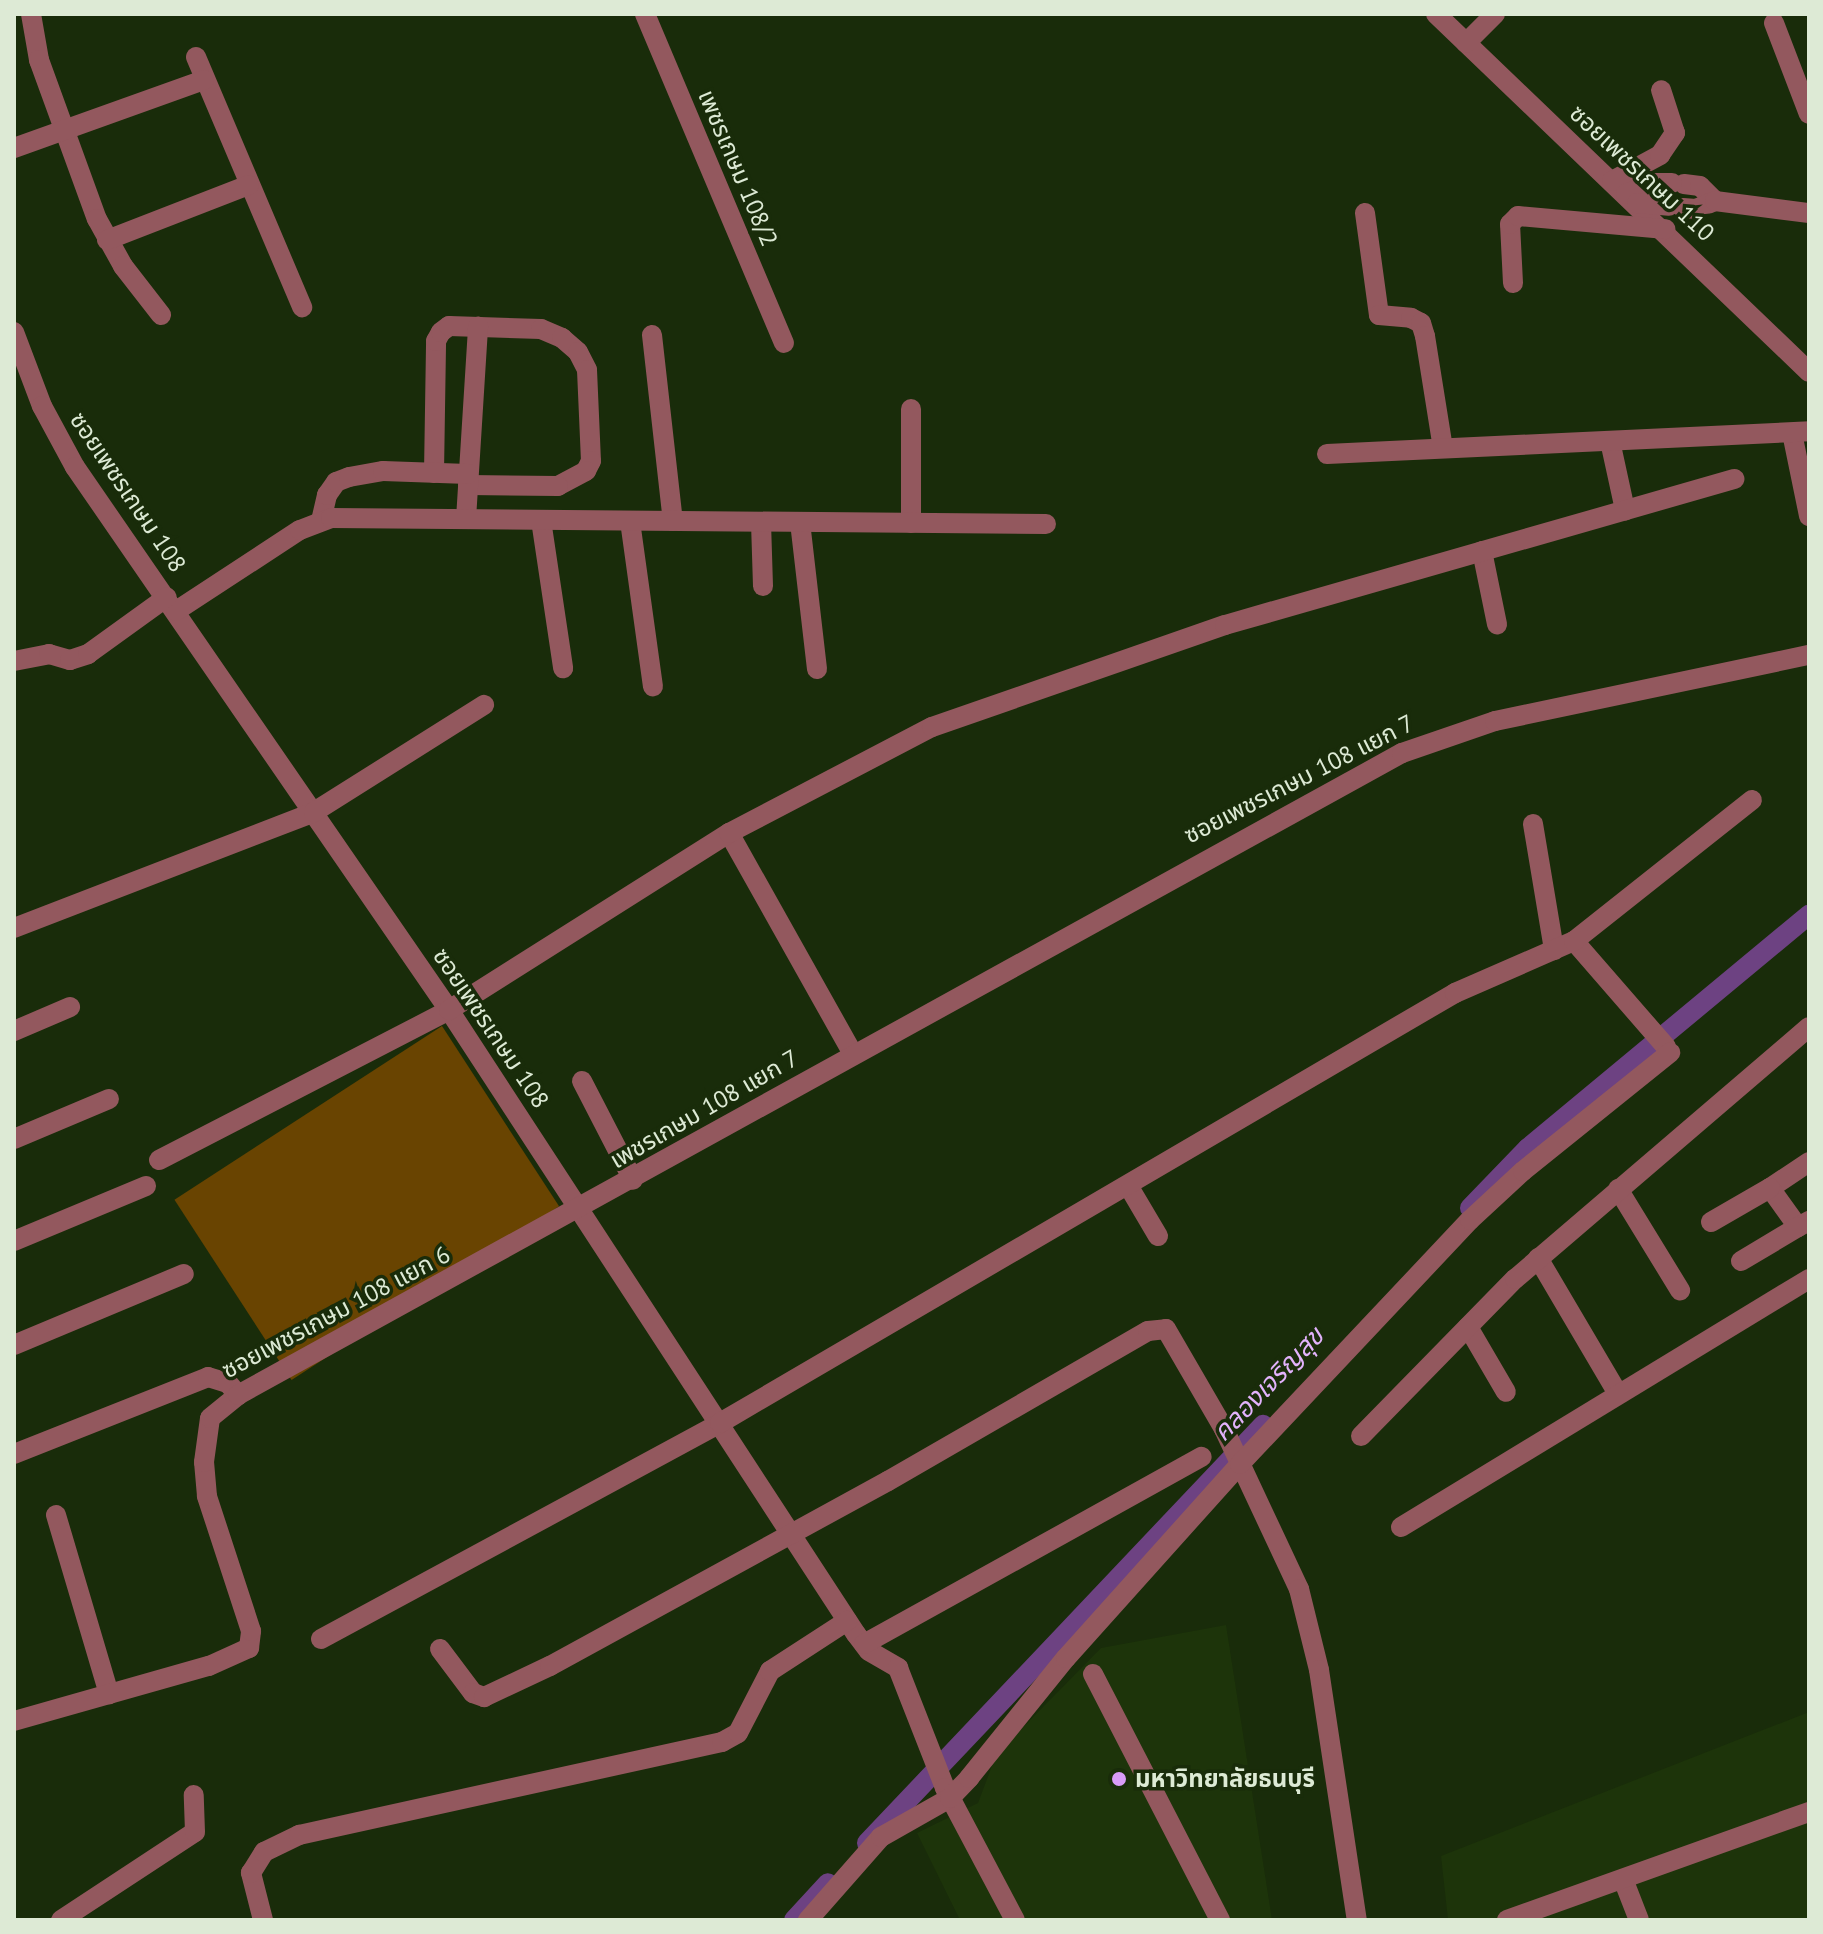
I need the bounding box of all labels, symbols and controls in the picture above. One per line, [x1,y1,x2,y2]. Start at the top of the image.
street label: เพชรเกษม 108/2 [692,86,784,250]
street label: ซอยเพชรเกษม 110 [1564,99,1720,247]
street label: ซอยเพชรเกษม 108 [64,407,192,577]
street label: ซอยเพชรเกษม 108 แยก 7 [1179,708,1419,850]
street label: ซอยเพชรเกษม 108 [427,943,555,1113]
street label: เพชรเกษม 108 แยก 7 [605,1043,803,1175]
street label: ซอยเพชรเกษม 108 แยก 6 [217,1240,455,1384]
water label: คลองเจริญสุข [1206,1321,1330,1447]
place label: มหาวิทยาลัยธนบุรี [1135,1765,1315,1793]
marker: มหาวิทยาลัยธนบุรี [1110,1770,1128,1788]

